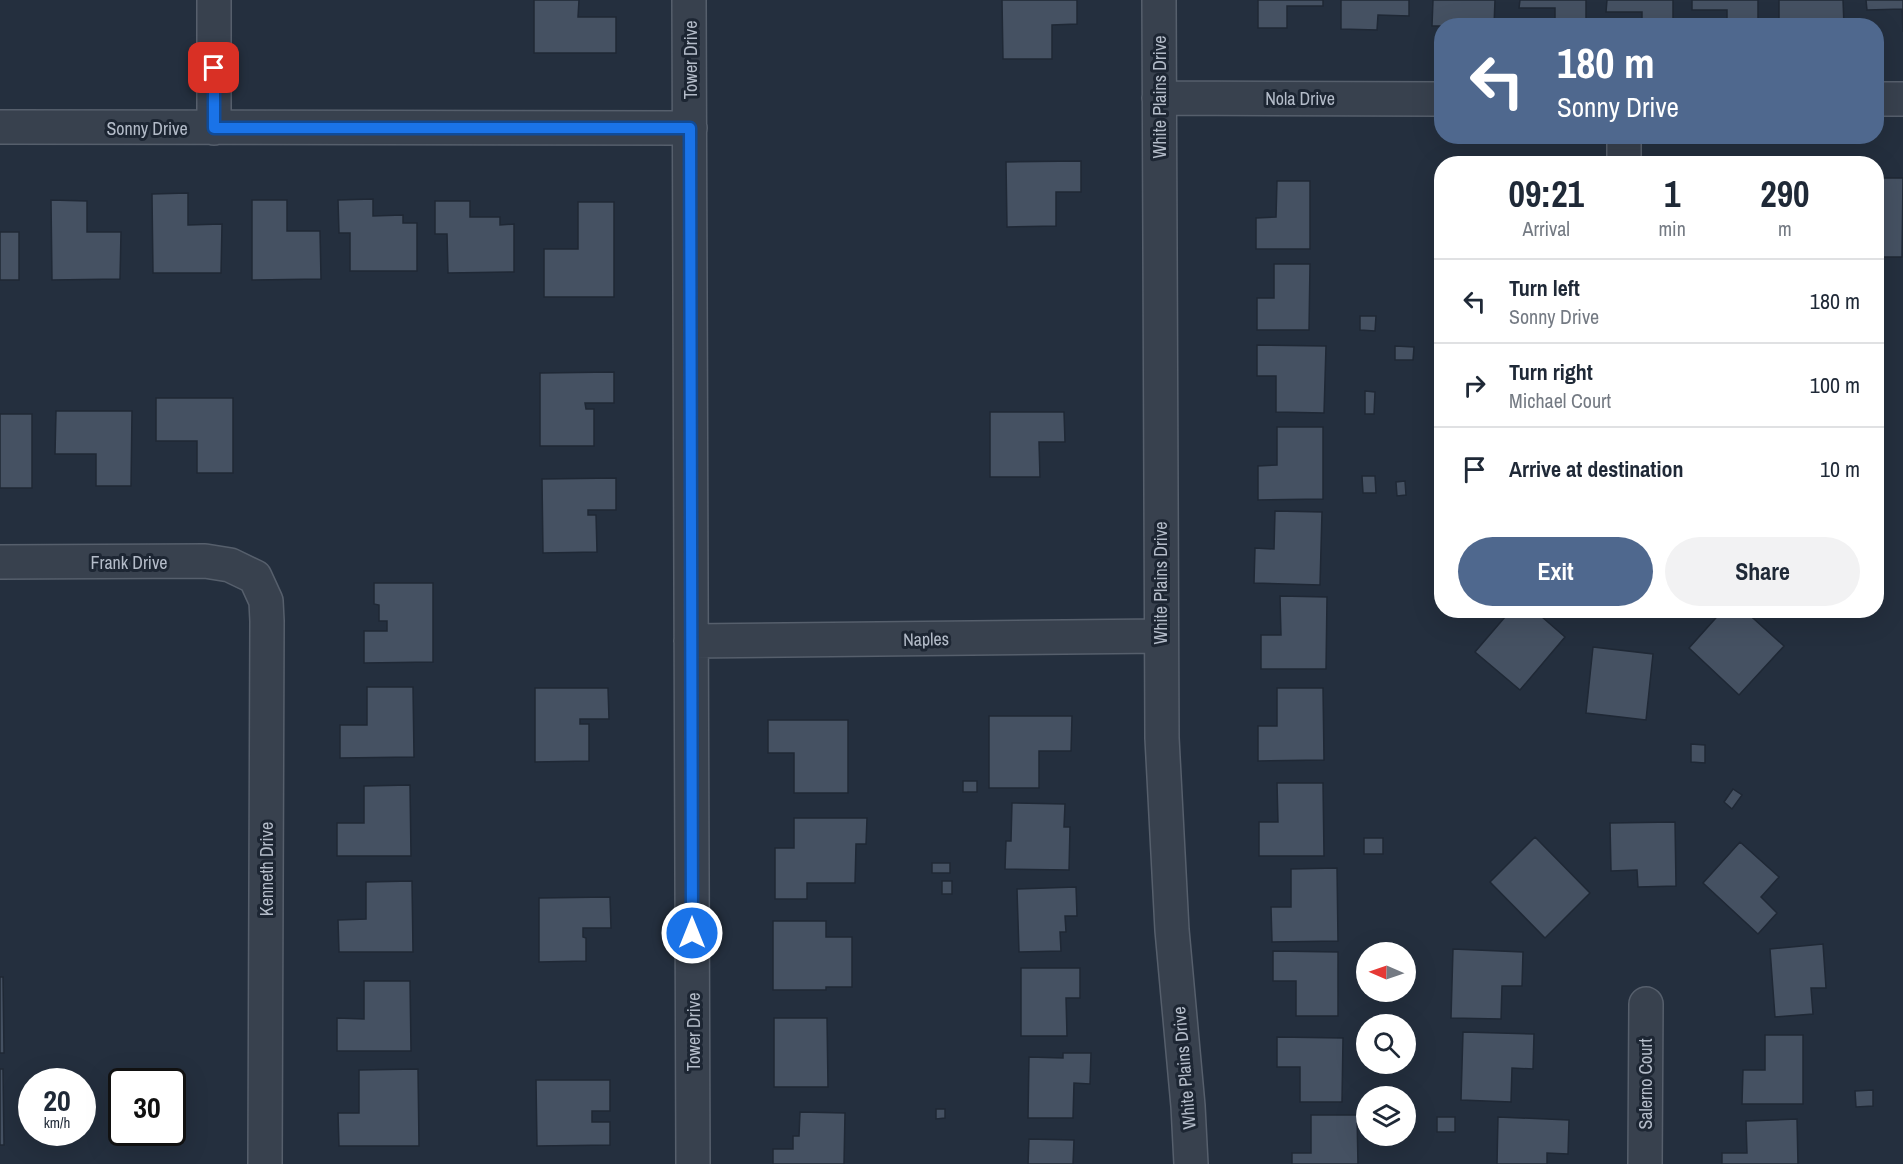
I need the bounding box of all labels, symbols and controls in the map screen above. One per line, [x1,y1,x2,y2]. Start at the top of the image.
street label: Tower Drive [678,21,703,99]
street label: White Plains Drive [1147,35,1172,159]
text: 180 m [1557,35,1655,91]
pin [188,42,239,93]
icon: left [1458,42,1536,120]
icon: arrive [197,51,230,84]
street label: Nola Drive [1265,86,1335,111]
text: Sonny Drive [1557,89,1679,125]
street label: Sonny Drive [106,116,188,141]
text: 09:21 [1508,170,1584,218]
text: 1 [1664,170,1680,218]
text: 290 [1760,170,1810,218]
text: Arrival [1523,215,1570,242]
text: min [1658,215,1686,242]
text: m [1778,215,1792,242]
text: Turn left [1509,273,1580,303]
icon: left [1458,285,1491,318]
text: 180 m [1810,286,1860,316]
text: Sonny Drive [1509,303,1599,330]
text: Turn right [1509,357,1593,387]
icon: right [1458,369,1491,402]
text: 100 m [1810,370,1860,400]
text: Michael Court [1509,387,1611,414]
icon: arrive [1458,453,1491,486]
text: Arrive at destination [1509,454,1683,484]
text: 10 m [1820,454,1860,484]
street label: White Plains Drive [1148,521,1173,645]
button: Exit [1458,537,1653,606]
button: Share [1665,537,1860,606]
street label: Frank Drive [90,550,168,575]
street label: Naples [903,626,949,652]
street label: Kenneth Drive [254,822,279,916]
position arrow [660,901,724,965]
north arrow [1356,942,1416,1002]
map controls [1356,942,1416,1146]
street label: Tower Drive [681,993,706,1071]
street label: White Plains Drive [1166,1006,1202,1130]
button: search [1356,1014,1416,1074]
street label: Salerno Court [1633,1038,1658,1130]
speed limit sign: 30 [108,1068,186,1146]
text: 20 [43,1080,71,1120]
button: layers [1356,1086,1416,1146]
text: km/h [44,1112,70,1133]

